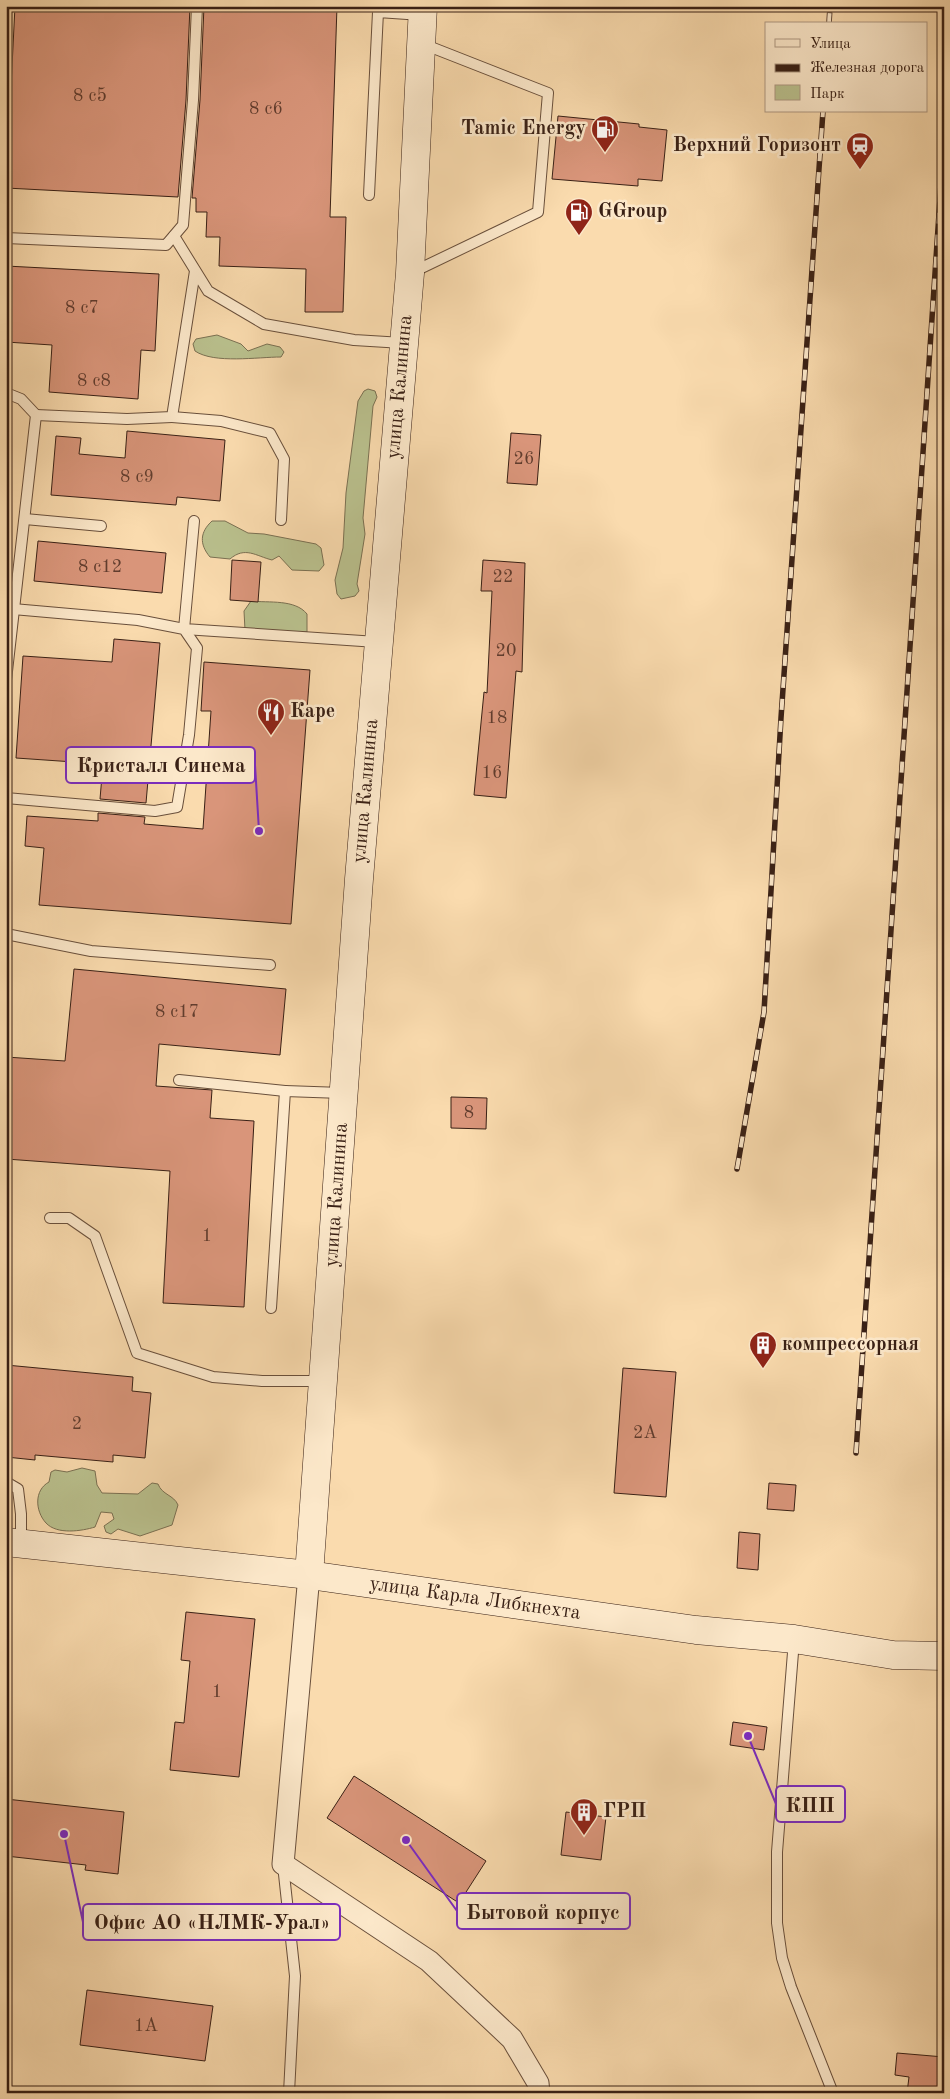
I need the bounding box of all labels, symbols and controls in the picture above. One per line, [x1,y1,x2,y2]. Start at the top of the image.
legend [765,22,928,112]
text: Улица [810,37,851,52]
text: Железная дорога [810,61,925,76]
house number: 8 с5 [73,87,107,105]
text: Парк [810,87,845,102]
house number: 8 с6 [249,100,283,118]
fuel station icon: Tamic Energy [590,114,620,153]
place label: Tamic Energy [461,119,586,139]
station icon: Верхний Горизонт [845,131,875,170]
place label: Верхний Горизонт [673,136,841,156]
fuel station icon: GGroup [564,197,594,236]
place label: GGroup [598,202,667,222]
house number: 8 с7 [65,299,99,317]
street label: улица Калинина [384,314,416,460]
house number: 8 с8 [77,372,111,390]
house number: 26 [514,450,534,468]
house number: 8 с9 [120,468,154,486]
house number: 8 с12 [78,558,122,576]
house number: 22 [493,568,513,586]
house number: 20 [496,642,516,660]
restaurant icon: Каре [256,697,286,736]
place label: Каре [290,702,335,722]
house number: 18 [487,709,507,727]
street label: улица Калинина [350,718,382,864]
callout: Кристалл Синема [66,747,255,783]
text: Кристалл Синема [76,756,246,777]
house number: 16 [482,764,502,782]
house number: 8 с17 [155,1003,199,1021]
house number: 8 [464,1104,474,1122]
street label: улица Калинина [322,1122,352,1268]
house number: 1 [202,1227,212,1245]
building icon: компрессорная [748,1330,778,1369]
place label: компрессорная [782,1335,919,1355]
house number: 2 [72,1415,82,1433]
house number: 2А [633,1424,657,1442]
street label: улица Карла Либкнехта [368,1574,582,1624]
house number: 1 [212,1683,222,1701]
callout: КПП [776,1786,845,1822]
text: КПП [785,1796,835,1817]
building icon: ГРП [569,1797,599,1836]
place label: ГРП [603,1802,646,1822]
callout: Бытовой корпус [457,1893,630,1929]
text: Бытовой корпус [466,1903,620,1924]
callout: Офис АО «НЛМК-Урал» [83,1904,340,1940]
text: Офис АО «НЛМК-Урал» [94,1913,330,1934]
house number: 1А [134,2017,158,2035]

